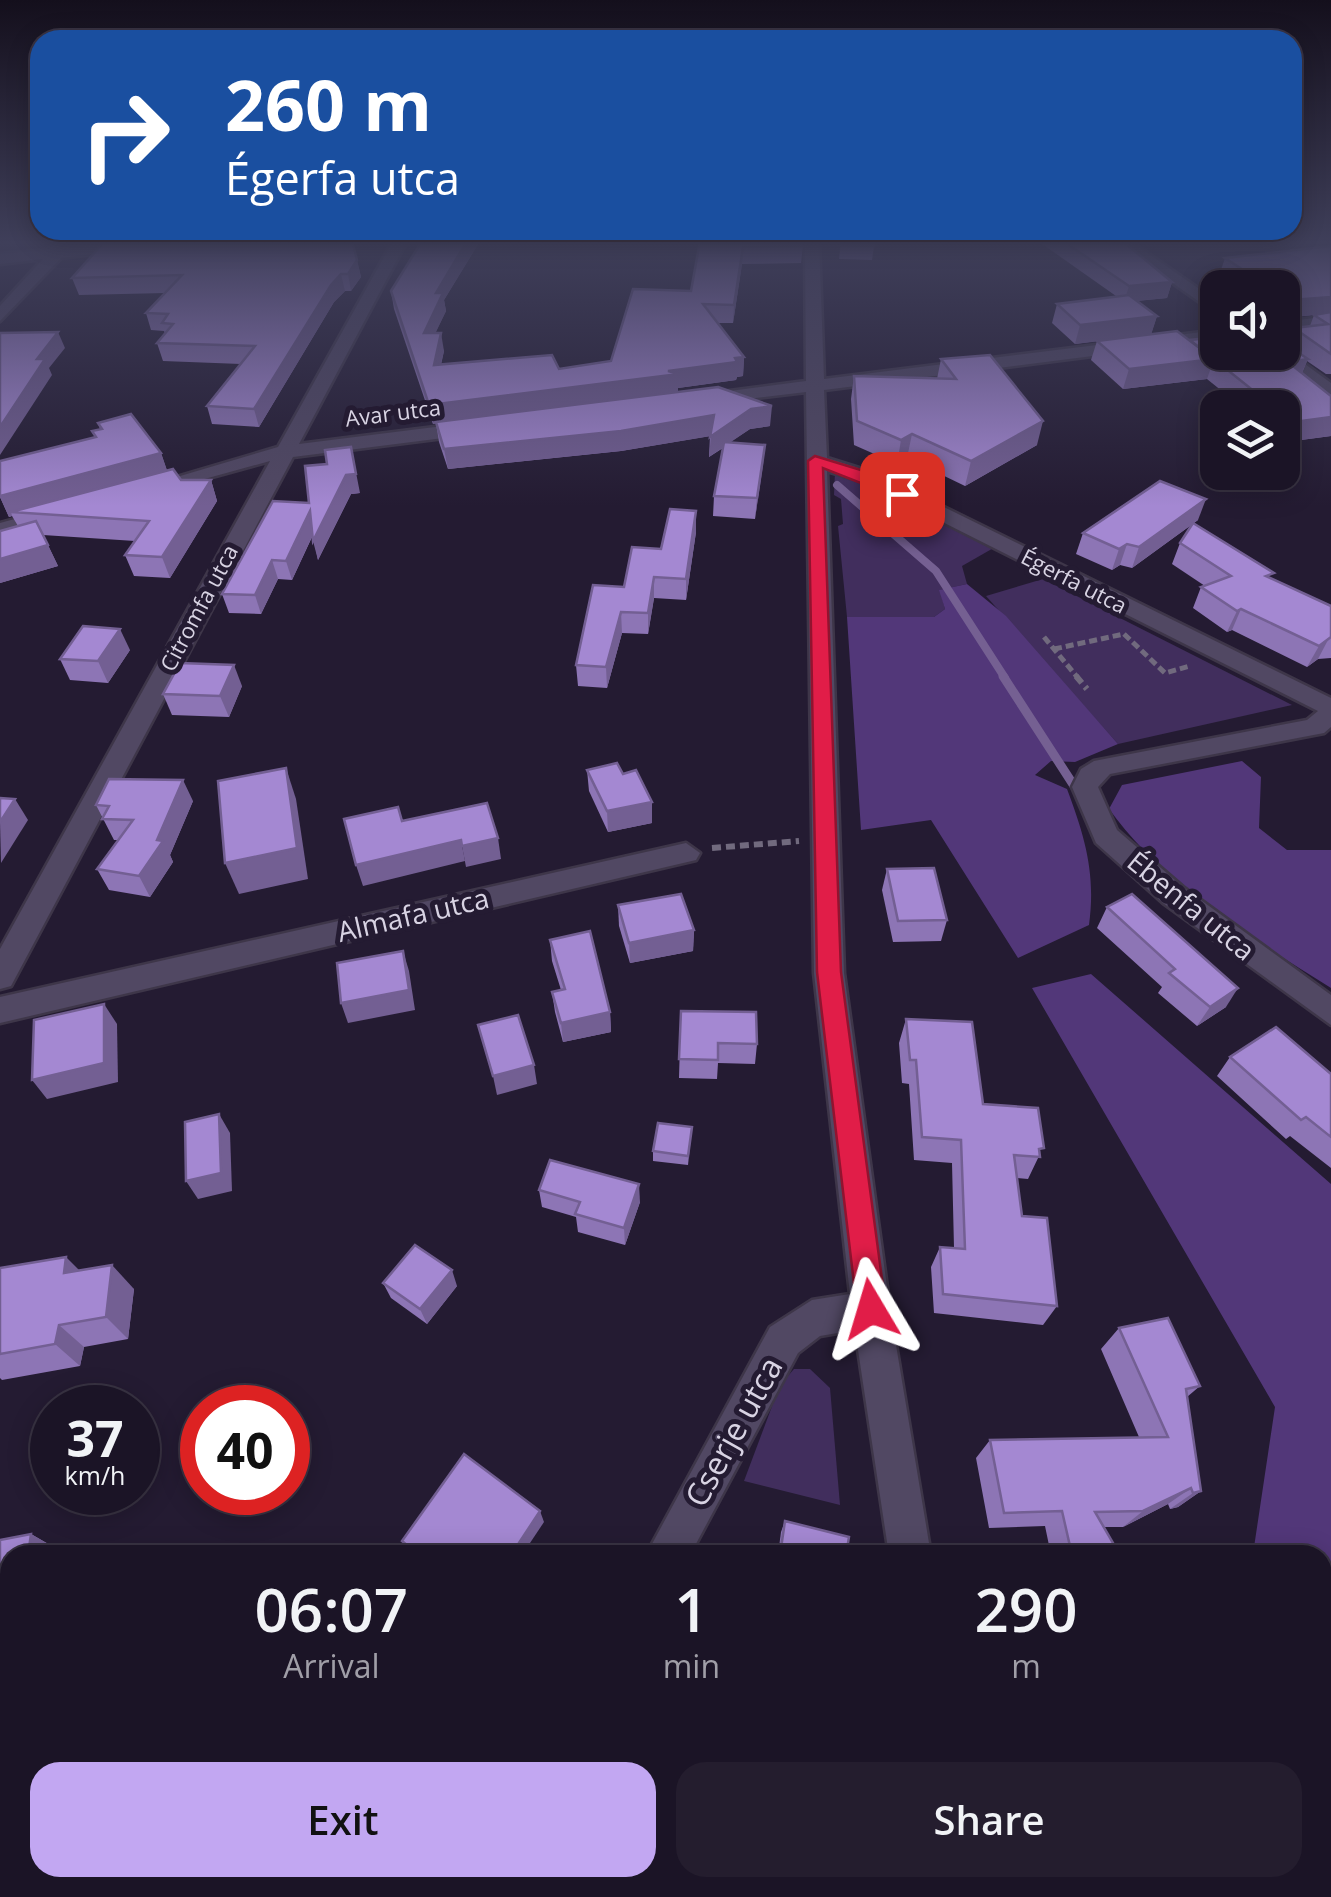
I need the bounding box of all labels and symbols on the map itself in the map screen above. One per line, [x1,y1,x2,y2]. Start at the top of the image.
street label: Avar utca [343,391,442,433]
pin [860,452,945,537]
street label: Citromfa utca [152,539,244,676]
street label: Égerfa utca [1016,541,1132,620]
street label: Ébenfa utca [1120,842,1263,968]
street label: Almafa utca [333,878,492,950]
position arrow [819,1257,923,1361]
street label: Cserje utca [674,1349,791,1514]
speed limit sign: 40 [180,1385,310,1515]

